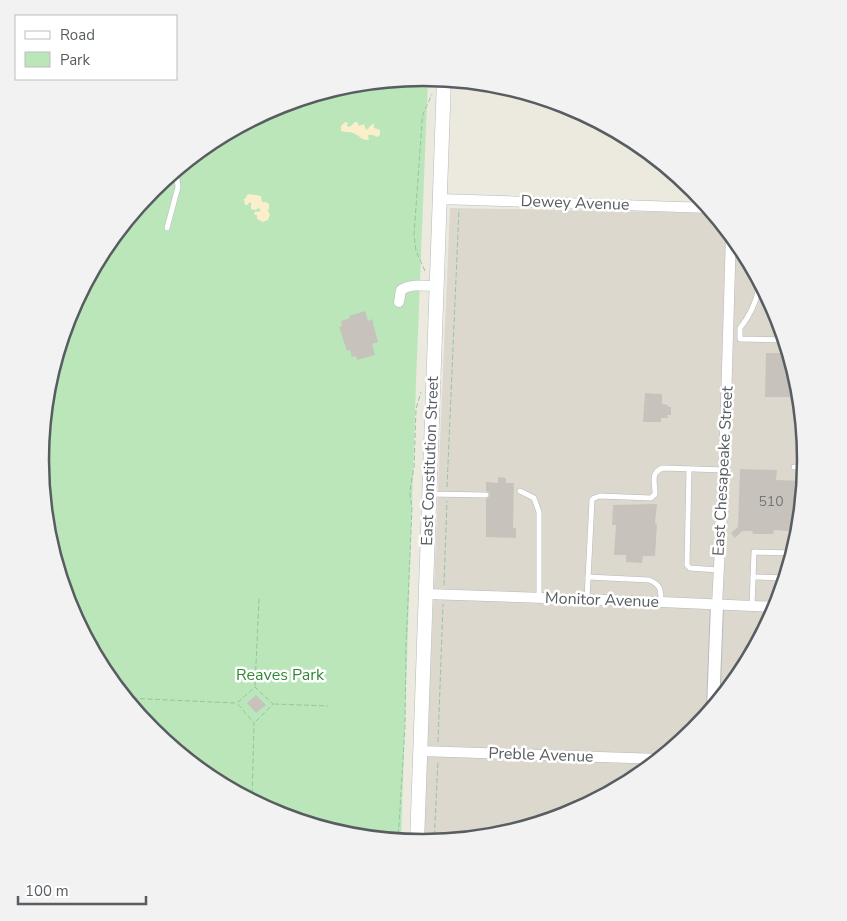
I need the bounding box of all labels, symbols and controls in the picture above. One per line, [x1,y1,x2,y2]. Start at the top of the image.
legend [15,15,178,80]
text: Road [60,25,95,45]
text: Park [60,50,90,70]
street label: Dewey Avenue [520,190,630,216]
street label: East Constitution Street [416,375,444,546]
street label: East Chesapeake Street [708,385,738,556]
house number: 510 [758,492,784,511]
street label: Monitor Avenue [545,587,659,613]
park label: Reaves Park [236,664,325,686]
street label: Preble Avenue [488,742,594,768]
scale bar [18,874,145,906]
text: 100 m [25,881,69,901]

